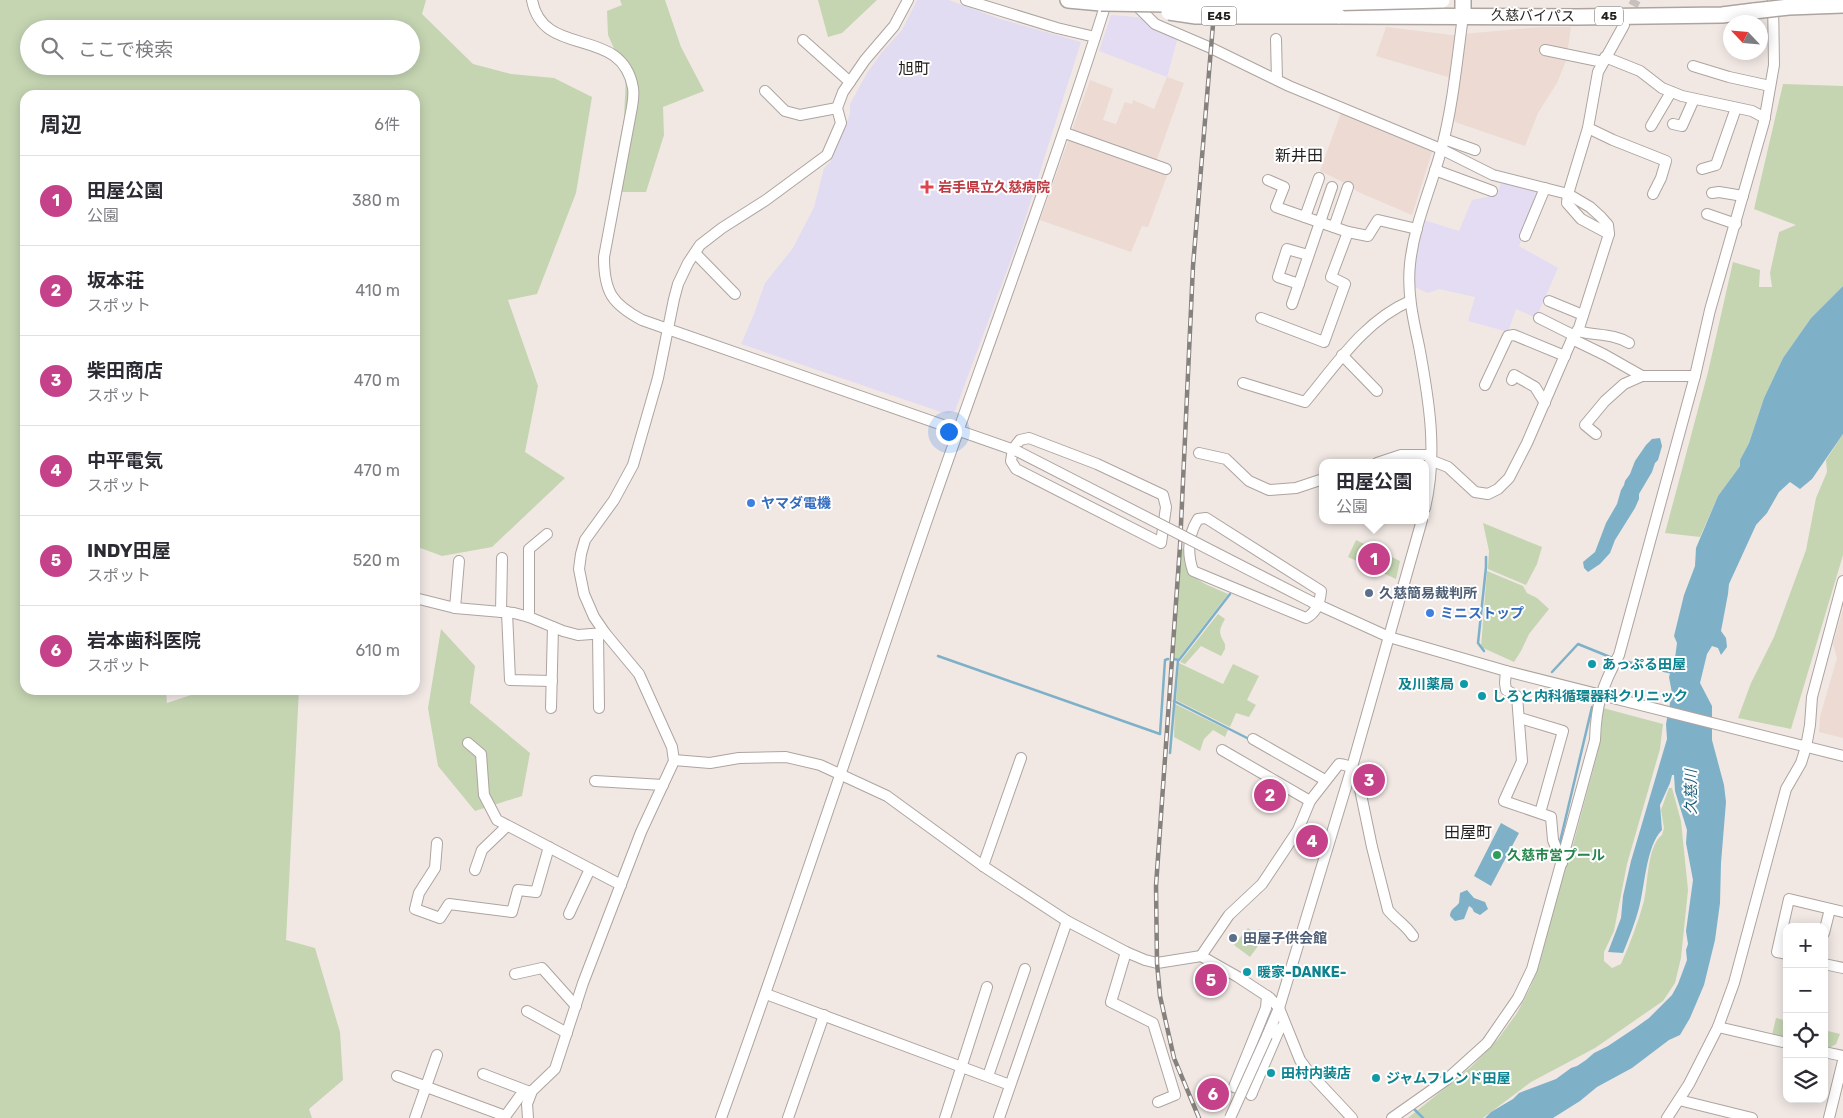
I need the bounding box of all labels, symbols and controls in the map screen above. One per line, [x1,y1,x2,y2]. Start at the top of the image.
road number: E45 [1202,7,1236,26]
street label: 久慈バイパス [1491,7,1575,25]
road number: 45 [1595,7,1623,26]
north arrow [1723,15,1768,60]
search box [20,20,420,75]
icon: search [38,34,66,62]
text: ここで検索 [78,38,173,61]
district label: 旭町 [898,59,930,78]
text: 周辺 [40,112,82,137]
text: 6件 [374,115,400,134]
district label: 新井田 [1275,146,1323,165]
text: 田屋公園 [87,179,163,202]
place label: 岩手県立久慈病院 [938,179,1050,196]
marker: 岩手県立久慈病院 [920,180,934,194]
text: 1 [52,191,60,210]
text: 380 m [352,191,400,210]
text: 公園 [87,206,119,225]
text: 坂本荘 [87,269,144,292]
text: 2 [51,281,61,300]
text: 410 m [355,281,400,300]
text: スポット [87,296,151,315]
text: 柴田商店 [87,359,163,382]
text: 3 [51,371,61,390]
text: 470 m [354,371,400,390]
text: スポット [87,386,151,405]
your location [936,419,962,445]
text: 中平電気 [87,449,163,472]
popup [1319,459,1429,524]
text: 4 [51,461,61,480]
text: 470 m [354,461,400,480]
text: 田屋公園 [1336,470,1412,493]
text: スポット [87,476,151,495]
place label: ヤマダ電機 [761,495,831,512]
marker: ヤマダ電機 [745,497,757,509]
text: 公園 [1336,497,1368,516]
text: INDY田屋 [87,539,171,562]
pin: 1 [1358,540,1390,578]
text: 5 [51,551,61,570]
text: 520 m [353,551,400,570]
text: スポット [87,566,151,585]
place label: 久慈簡易裁判所 [1379,585,1477,602]
marker: 久慈簡易裁判所 [1363,587,1375,599]
place label: ミニストップ [1440,605,1524,622]
marker: ミニストップ [1424,607,1436,619]
text: 岩本歯科医院 [87,629,201,652]
text: 6 [51,641,61,660]
text: 610 m [356,641,400,660]
text: スポット [87,656,151,675]
place label: あっぷる田屋 [1602,656,1686,673]
marker: あっぷる田屋 [1586,658,1598,670]
place label: 及川薬局 [1398,676,1454,693]
marker: 及川薬局 [1458,678,1470,690]
place label: しろと内科循環器科クリニック [1492,688,1688,705]
marker: しろと内科循環器科クリニック [1476,690,1488,702]
pin: 3 [1353,761,1385,799]
water label: 久慈川 [1682,768,1700,815]
pin: 2 [1254,776,1286,814]
pin: 4 [1296,822,1328,860]
district label: 田屋町 [1444,823,1492,842]
place label: 久慈市営プール [1507,847,1605,864]
marker: 久慈市営プール [1491,849,1503,861]
map controls [1783,923,1828,1103]
button: + [1783,923,1828,968]
place label: 田屋子供会館 [1243,930,1327,947]
marker: 田屋子供会館 [1227,932,1239,944]
pin: 5 [1195,961,1227,999]
place label: 暖家-DANKE- [1257,964,1346,981]
marker: 暖家-DANKE- [1241,966,1253,978]
button: − [1783,968,1828,1013]
button: locate [1783,1013,1828,1058]
button: layers [1783,1058,1828,1103]
place label: 田村内装店 [1281,1065,1351,1082]
marker: 田村内装店 [1265,1067,1277,1079]
place label: ジャムフレンド田屋 [1386,1070,1510,1087]
marker: ジャムフレンド田屋 [1370,1072,1382,1084]
pin: 6 [1197,1075,1229,1113]

